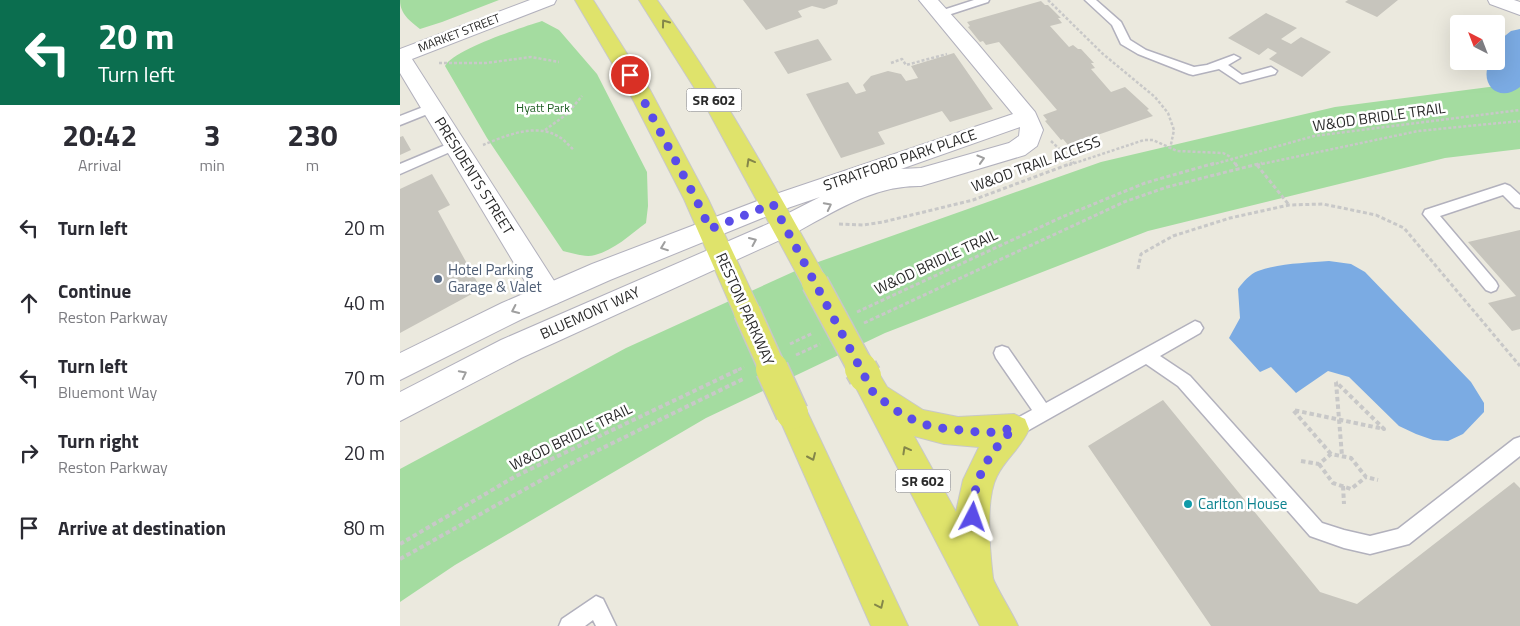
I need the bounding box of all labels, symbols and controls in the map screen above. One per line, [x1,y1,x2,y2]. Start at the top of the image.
street label: MARKET STREET [415,8,503,57]
text: 20 m [98,9,174,63]
north arrow [1450,15,1505,70]
map controls [1450,15,1505,70]
icon: left [15,20,80,85]
one-way arrow [661,20,671,29]
pin [609,54,651,96]
text: Turn left [98,57,175,91]
icon: arrive [616,61,644,89]
road number: SR 602 [686,88,742,112]
street label: W&OD BRIDLE TRAIL [1311,96,1447,137]
park label: Hyatt Park [516,98,570,117]
text: 20:42 [62,112,137,158]
text: 3 [204,112,221,158]
text: 230 [287,112,338,158]
street label: PRESIDENTS STREET [429,112,520,239]
street label: STRATFORD PARK PLACE [820,122,980,197]
street label: W&OD TRAIL ACCESS [968,129,1104,198]
text: Arrival [78,153,121,177]
text: min [199,153,225,177]
text: m [306,153,319,177]
one-way arrow [977,155,985,165]
one-way arrow [746,158,756,167]
one-way arrow [822,202,831,212]
text: Turn left [58,213,128,242]
text: 20 m [344,213,385,242]
icon: left [15,214,43,242]
street label: W&OD BRIDLE TRAIL [870,223,1001,300]
one-way arrow [748,237,757,248]
one-way arrow [660,241,669,251]
street label: RESTON PARKWAY [710,249,781,369]
place label: Hotel Parking Garage & Valet [448,258,543,298]
marker: Hotel Parking Garage & Valet [432,273,444,285]
text: Continue [58,276,131,305]
street label: BLUEMONT WAY [536,280,643,345]
text: 40 m [344,288,385,317]
icon: ahead [15,289,43,317]
one-way arrow [511,304,520,315]
text: Reston Parkway [58,305,168,329]
text: Turn left [58,351,128,380]
text: 70 m [344,363,385,392]
icon: left [15,364,43,392]
one-way arrow [458,370,467,380]
text: Bluemont Way [58,380,157,404]
street label: W&OD BRIDLE TRAIL [506,397,636,476]
text: Turn right [58,426,139,455]
text: 20 m [344,438,385,467]
icon: right [15,439,43,467]
one-way arrow [902,447,912,456]
one-way arrow [805,452,816,461]
text: Reston Parkway [58,455,168,479]
road number: SR 602 [896,470,950,492]
position arrow [946,490,998,542]
place label: Carlton House [1198,492,1287,515]
marker: Carlton House [1182,498,1194,510]
text: Arrive at destination [58,513,226,542]
text: 80 m [344,513,385,542]
icon: arrive [15,514,43,542]
one-way arrow [873,600,884,609]

